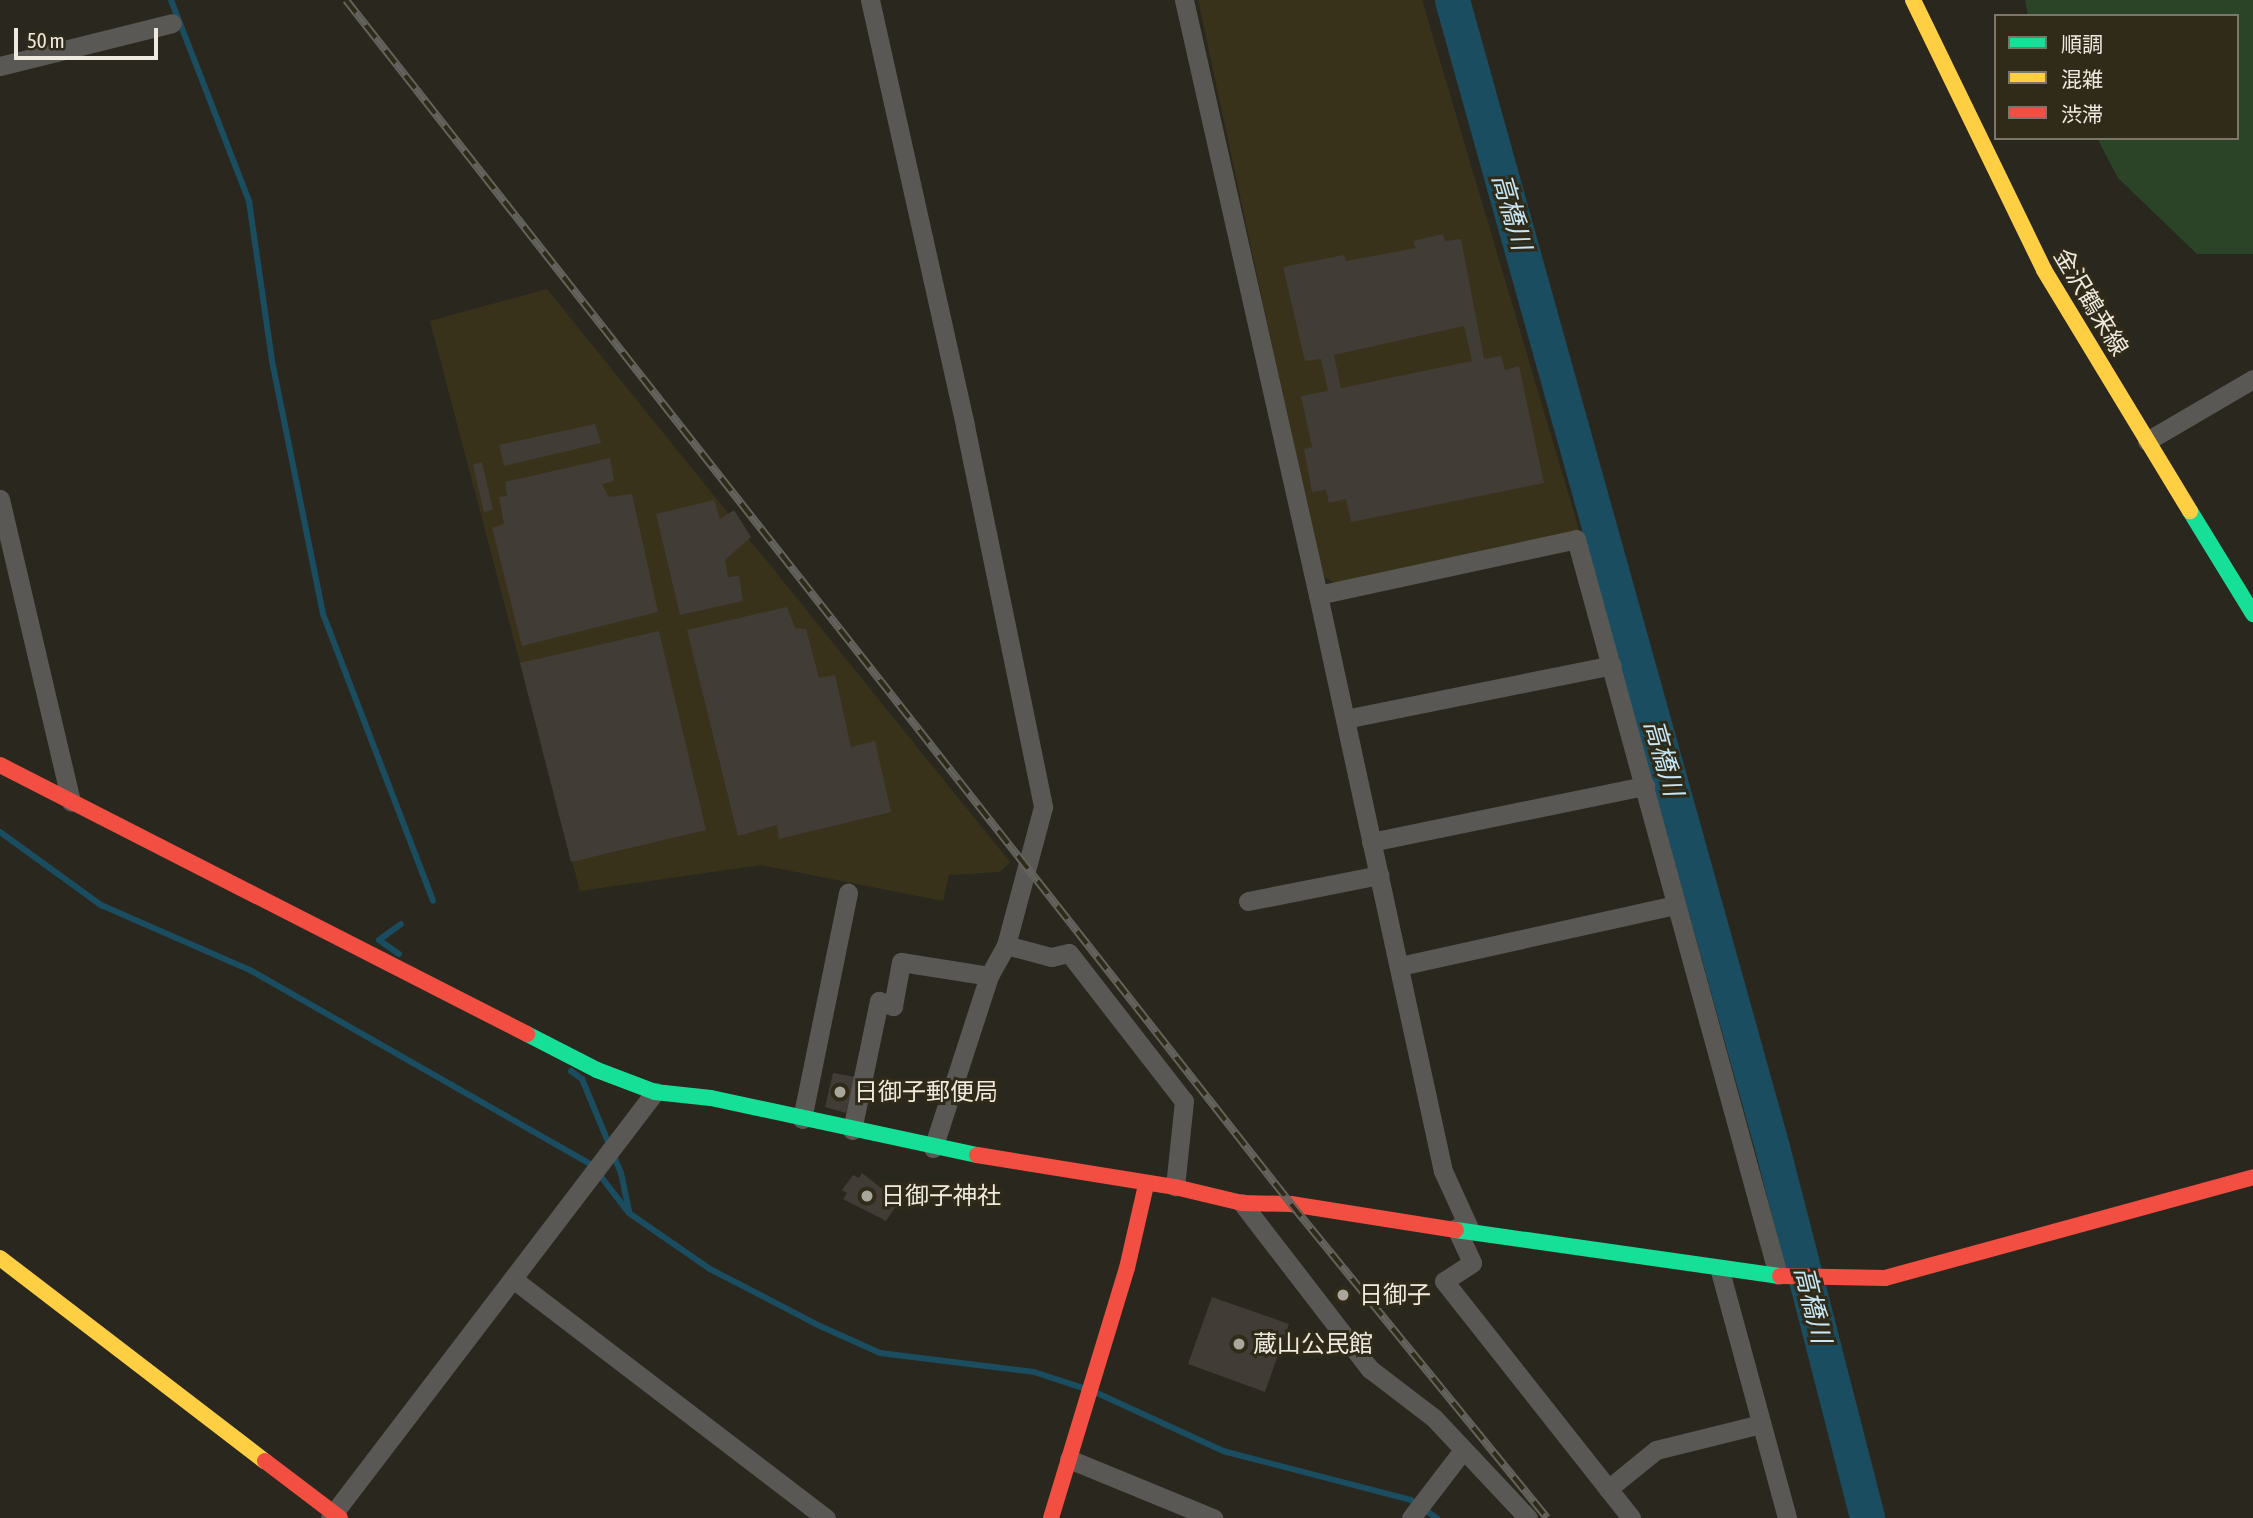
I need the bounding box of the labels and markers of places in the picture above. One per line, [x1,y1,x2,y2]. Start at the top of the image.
place label: 日御子郵便局 [854,1078,998,1106]
marker: 日御子郵便局 [832,1084,848,1100]
place label: 日御子神社 [881,1182,1001,1210]
marker: 日御子神社 [859,1188,875,1204]
place label: 日御子 [1359,1281,1431,1309]
marker: 日御子 [1333,1285,1353,1305]
place label: 蔵山公民館 [1253,1330,1373,1358]
marker: 蔵山公民館 [1231,1336,1247,1352]

